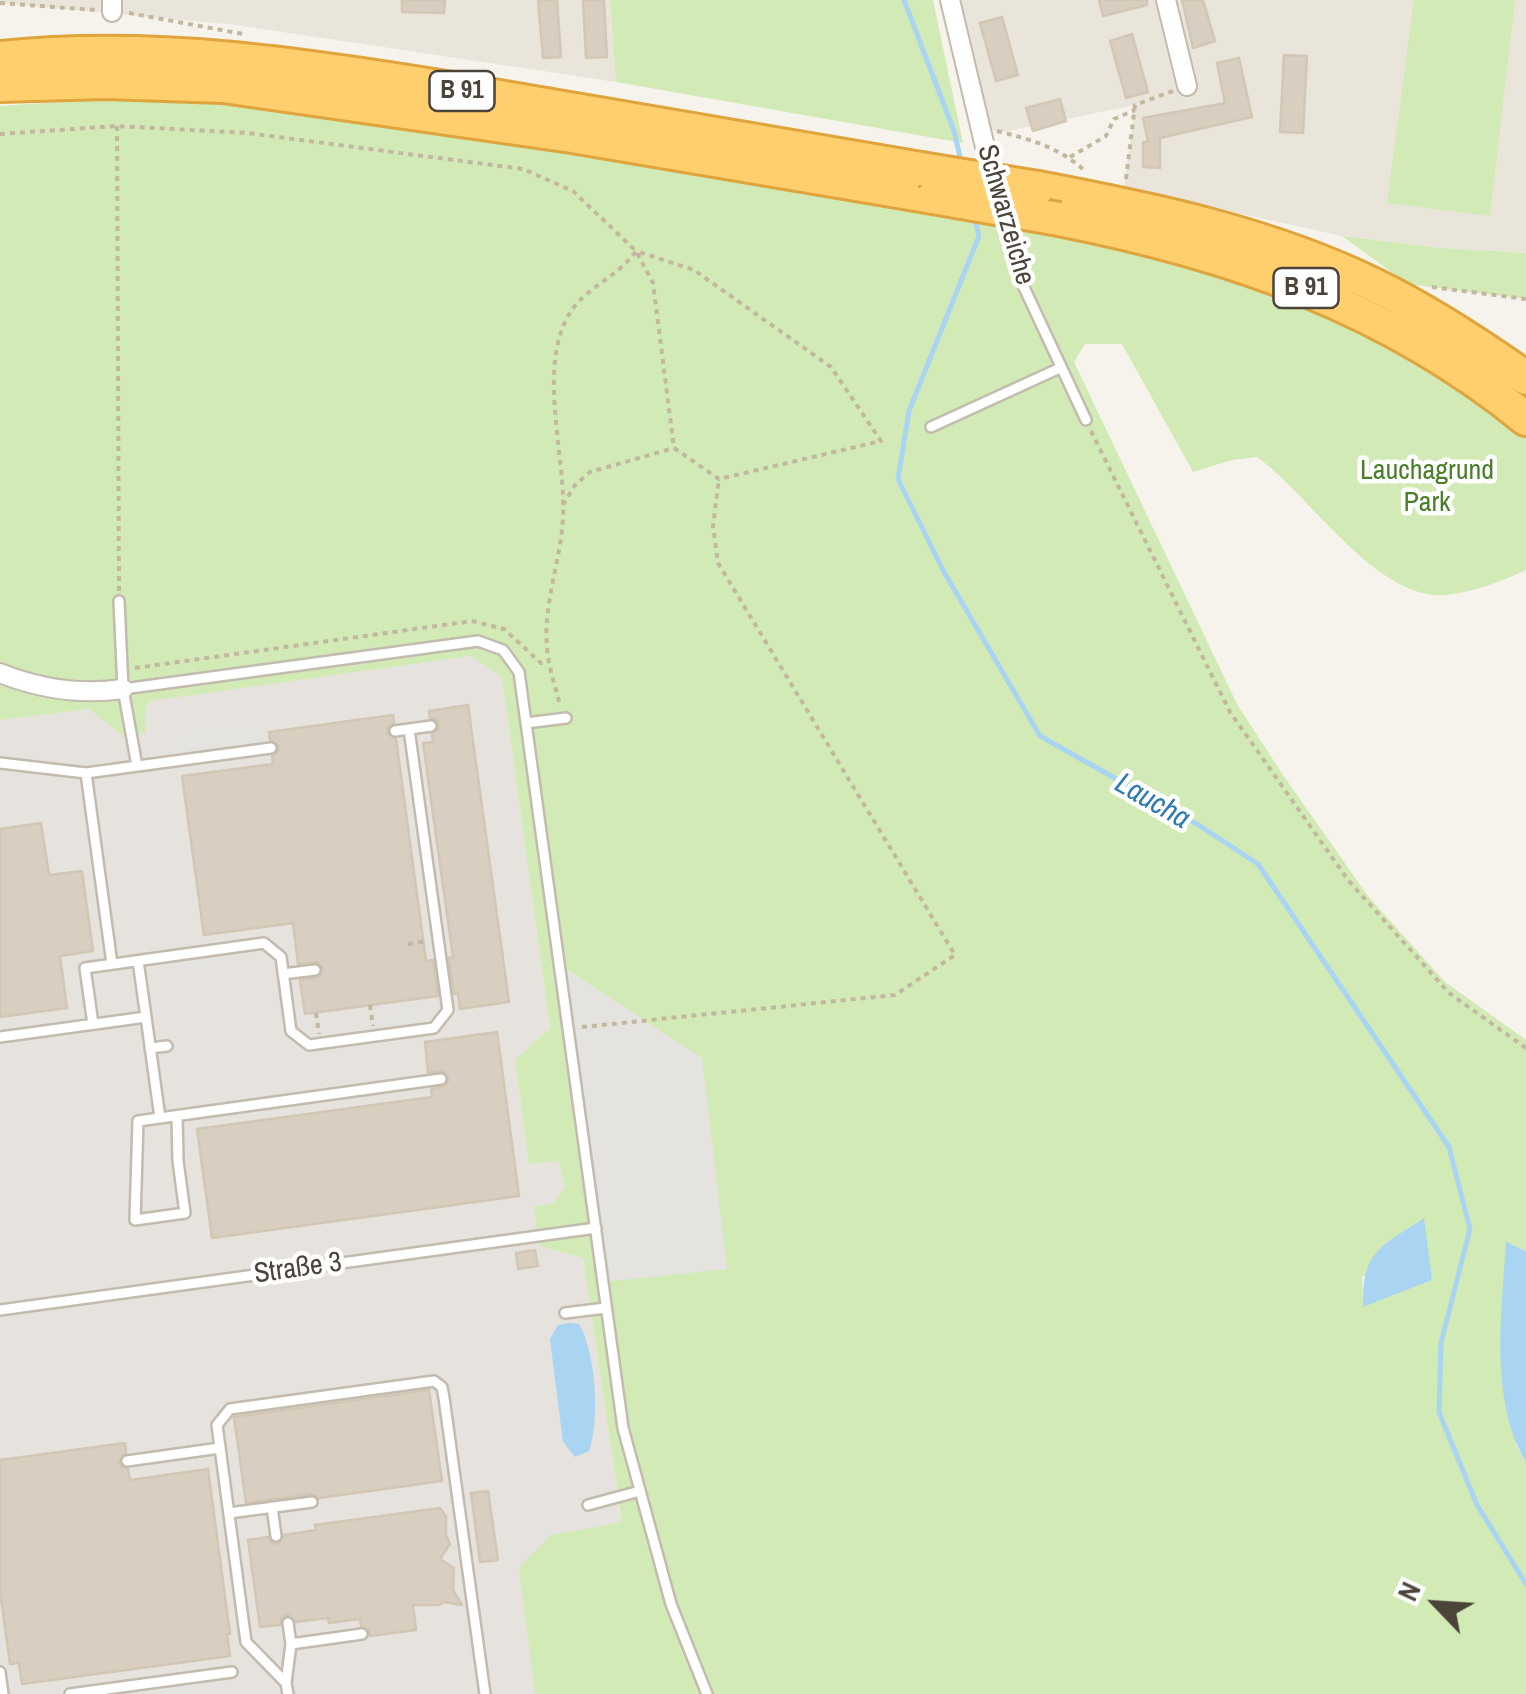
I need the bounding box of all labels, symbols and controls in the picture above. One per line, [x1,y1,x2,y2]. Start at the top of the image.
road number: B 91 [430,71,494,111]
street label: Schwarzeiche [969,141,1041,289]
road number: B 91 [1274,268,1338,308]
park label: Lauchagrund Park [1360,454,1494,520]
water label: Laucha [1108,766,1196,838]
street label: Straße 3 [252,1246,344,1292]
north arrow [1386,1554,1486,1654]
text: N [1388,1576,1430,1607]

